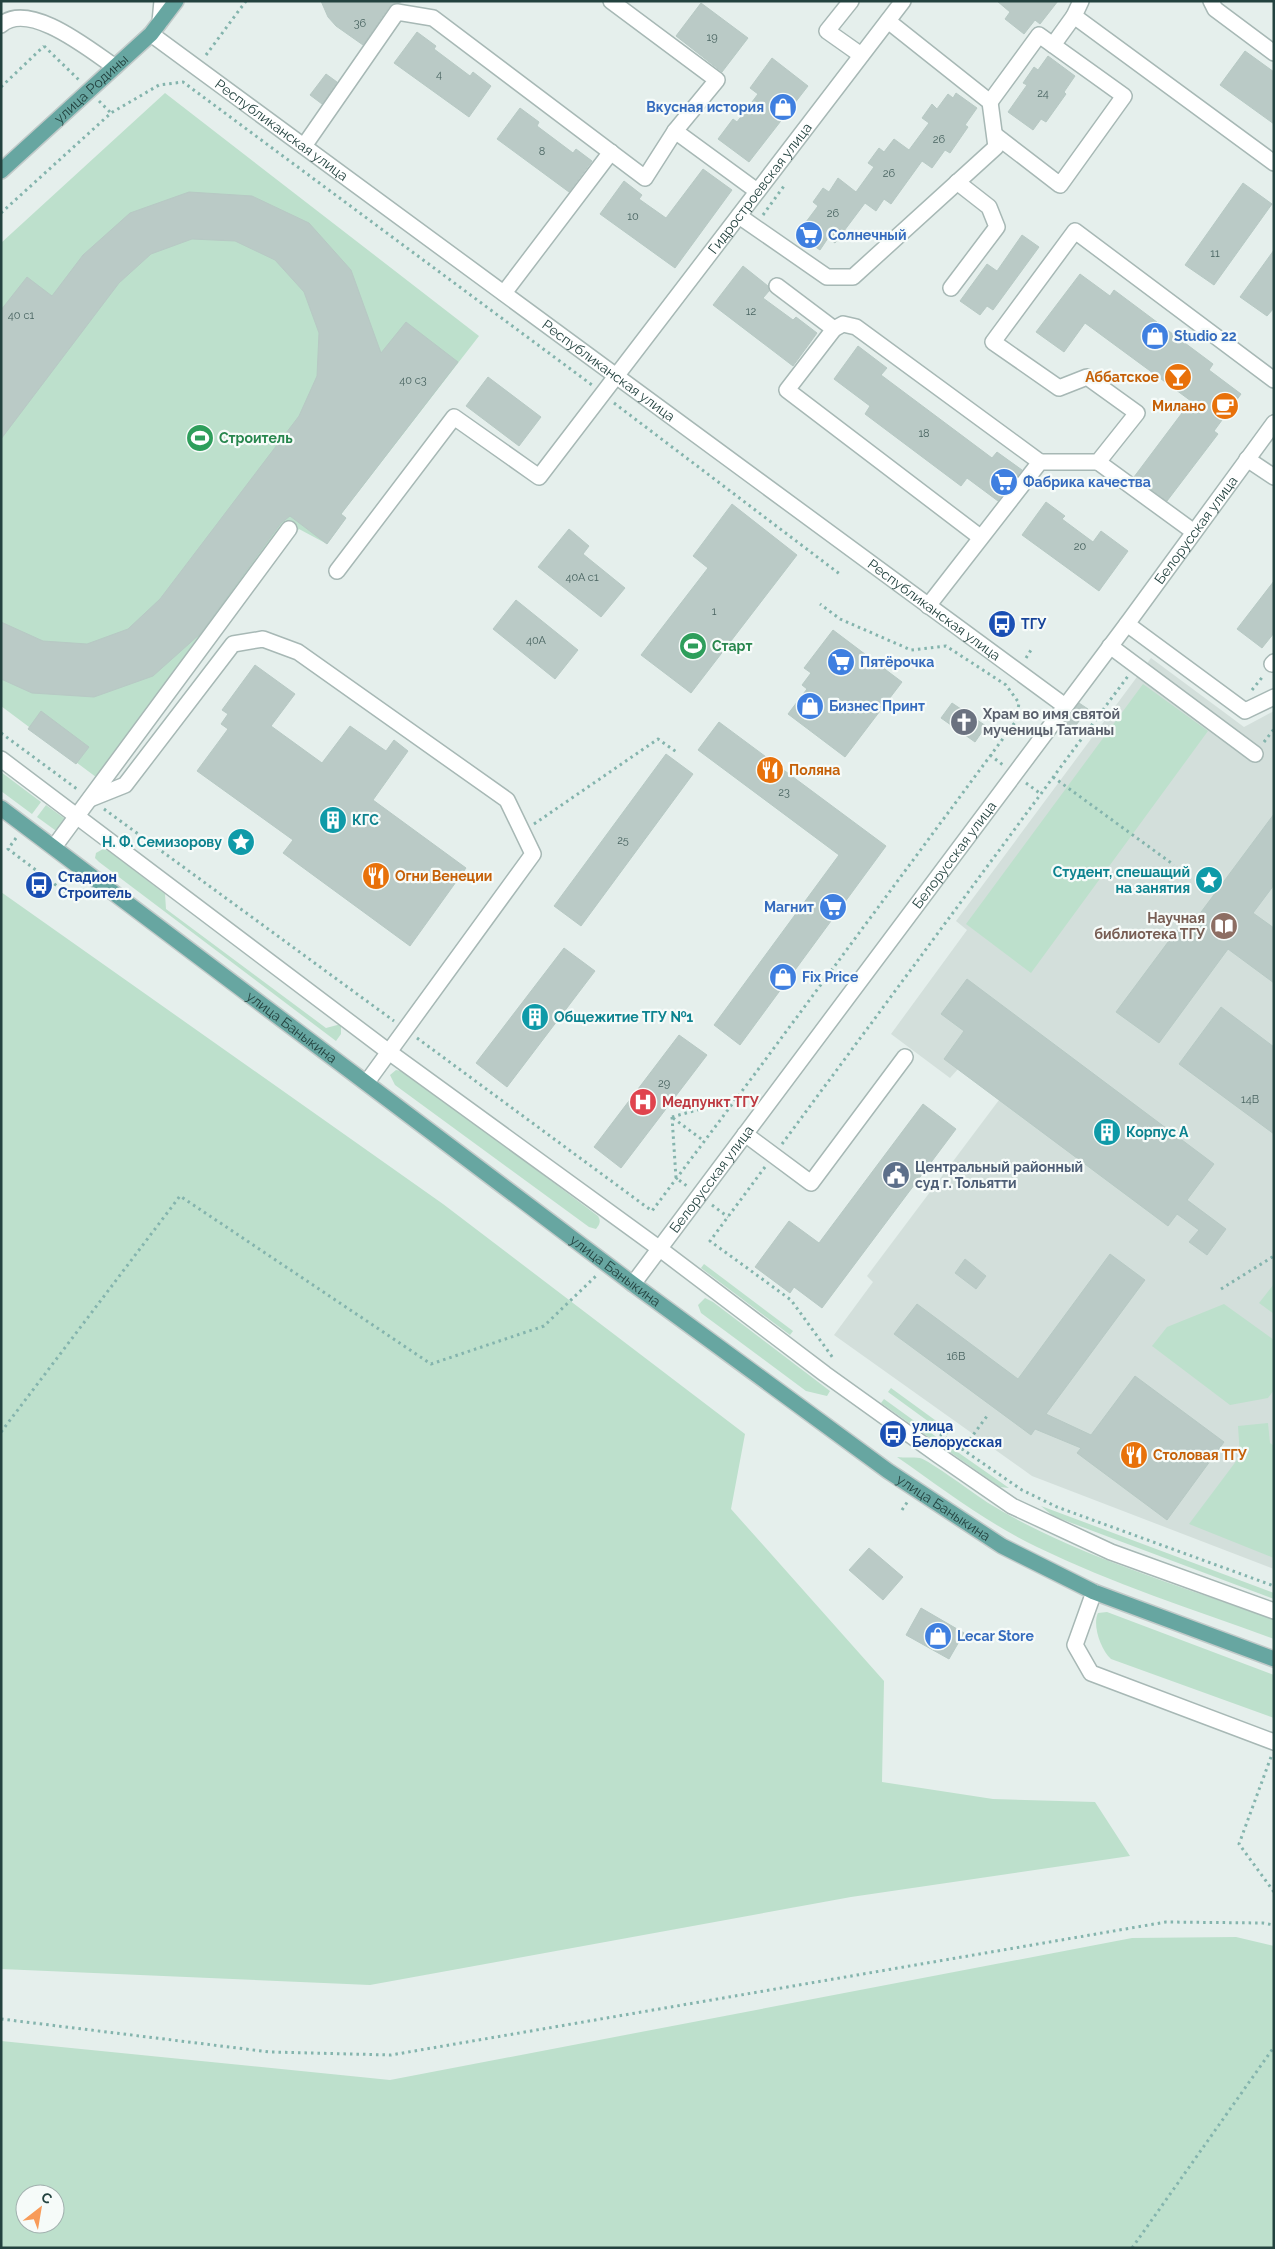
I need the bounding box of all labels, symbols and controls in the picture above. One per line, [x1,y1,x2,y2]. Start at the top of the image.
house number: 36 [354,17,367,30]
house number: 19 [706,31,718,44]
street label: улица Родины [51,51,131,126]
house number: 4 [436,68,442,81]
street label: Республиканская улица [212,76,351,184]
house number: 24 [1037,87,1049,100]
shop icon: Вкусная история [768,92,798,122]
place label: Вкусная история [646,99,764,115]
street label: Гидростроевская улица [705,120,815,257]
house number: 26 [933,133,946,146]
house number: 8 [539,145,545,158]
house number: 26 [883,167,896,180]
house number: 26 [827,207,840,220]
house number: 10 [627,210,639,223]
supermarket icon: Солнечный [794,220,824,250]
place label: Солнечный [828,227,907,243]
house number: 11 [1210,247,1220,260]
house number: 12 [746,305,756,318]
house number: 40 с1 [8,309,34,322]
street label: Республиканская улица [539,316,678,425]
shop icon: Studio 22 [1140,321,1170,351]
place label: Studio 22 [1174,328,1237,344]
bar icon: Аббатское [1163,362,1193,392]
place label: Аббатское [1085,369,1160,385]
house number: 40 с3 [399,374,427,387]
cafe icon: Милано [1210,391,1240,421]
place label: Милано [1152,398,1207,414]
sports icon: Строитель [185,423,215,453]
house number: 18 [918,427,930,440]
place label: Строитель [219,430,293,446]
supermarket icon: Фабрика качества [989,467,1019,497]
street label: Белорусская улица [1151,473,1241,587]
place label: Фабрика качества [1023,474,1151,490]
house number: 20 [1074,540,1086,553]
street label: Республиканская улица [865,556,1004,664]
house number: 40А с1 [565,571,599,584]
house number: 1 [712,605,717,618]
bus stop icon: ТГУ [987,609,1017,639]
place label: ТГУ [1021,616,1047,632]
sports icon: Старт [678,631,708,661]
house number: 40А [526,634,547,647]
place label: Старт [712,638,752,654]
supermarket icon: Пятёрочка [826,647,856,677]
place label: Пятёрочка [860,654,934,670]
shop icon: Бизнес Принт [795,691,825,721]
place label: Бизнес Принт [829,698,925,714]
place label: Храм во имя святой мученицы Татианы [982,706,1120,738]
church icon: Храм во имя святой мученицы Татианы [949,707,979,737]
restaurant icon: Поляна [755,755,785,785]
place label: Поляна [789,762,840,778]
house number: 23 [778,786,790,799]
street label: Белорусская улица [909,798,999,912]
building icon: КГС [318,805,348,835]
place label: КГС [352,812,379,828]
place icon: Н. Ф. Семизорову [226,827,256,857]
place label: Н. Ф. Семизорову [102,834,222,850]
house number: 25 [617,834,629,847]
restaurant icon: Огни Венеции [361,861,391,891]
place label: Студент, спешащий на занятия [1053,864,1190,896]
place icon: Студент, спешащий на занятия [1194,865,1224,895]
place label: Огни Венеции [395,868,492,884]
place label: Стадион Строитель [58,869,132,901]
bus stop icon: Стадион Строитель [24,870,54,900]
supermarket icon: Магнит [818,892,848,922]
place label: Магнит [764,899,814,915]
place label: Научная библиотека ТГУ [1094,910,1206,942]
library icon: Научная библиотека ТГУ [1209,911,1239,941]
shop icon: Fix Price [768,962,798,992]
place label: Fix Price [802,969,859,985]
street label: улица Баныкина [243,988,340,1066]
building icon: Общежитие ТГУ №1 [520,1002,550,1032]
place label: Общежитие ТГУ №1 [554,1009,693,1025]
house number: 29 [658,1077,670,1090]
hospital icon: Медпункт ТГУ [628,1087,658,1117]
house number: 14В [1241,1093,1259,1106]
place label: Медпункт ТГУ [662,1094,760,1110]
building icon: Корпус А [1092,1117,1122,1147]
street label: Белорусская улица [666,1122,757,1236]
place label: Корпус А [1126,1124,1189,1140]
place label: Центральный районный суд г. Тольятти [915,1159,1083,1191]
public building icon: Центральный районный суд г. Тольятти [881,1160,911,1190]
street label: улица Баныкина [567,1231,664,1310]
house number: 16В [947,1350,965,1363]
place label: улица Белорусская [912,1418,1002,1450]
bus stop icon: улица Белорусская [878,1419,908,1449]
restaurant icon: Столовая ТГУ [1119,1440,1149,1470]
place label: Столовая ТГУ [1153,1447,1248,1463]
street label: улица Баныкина [894,1471,994,1544]
shop icon: Lecar Store [923,1621,953,1651]
place label: Lecar Store [957,1628,1034,1644]
north arrow [15,2184,65,2234]
text: С [38,2189,55,2207]

